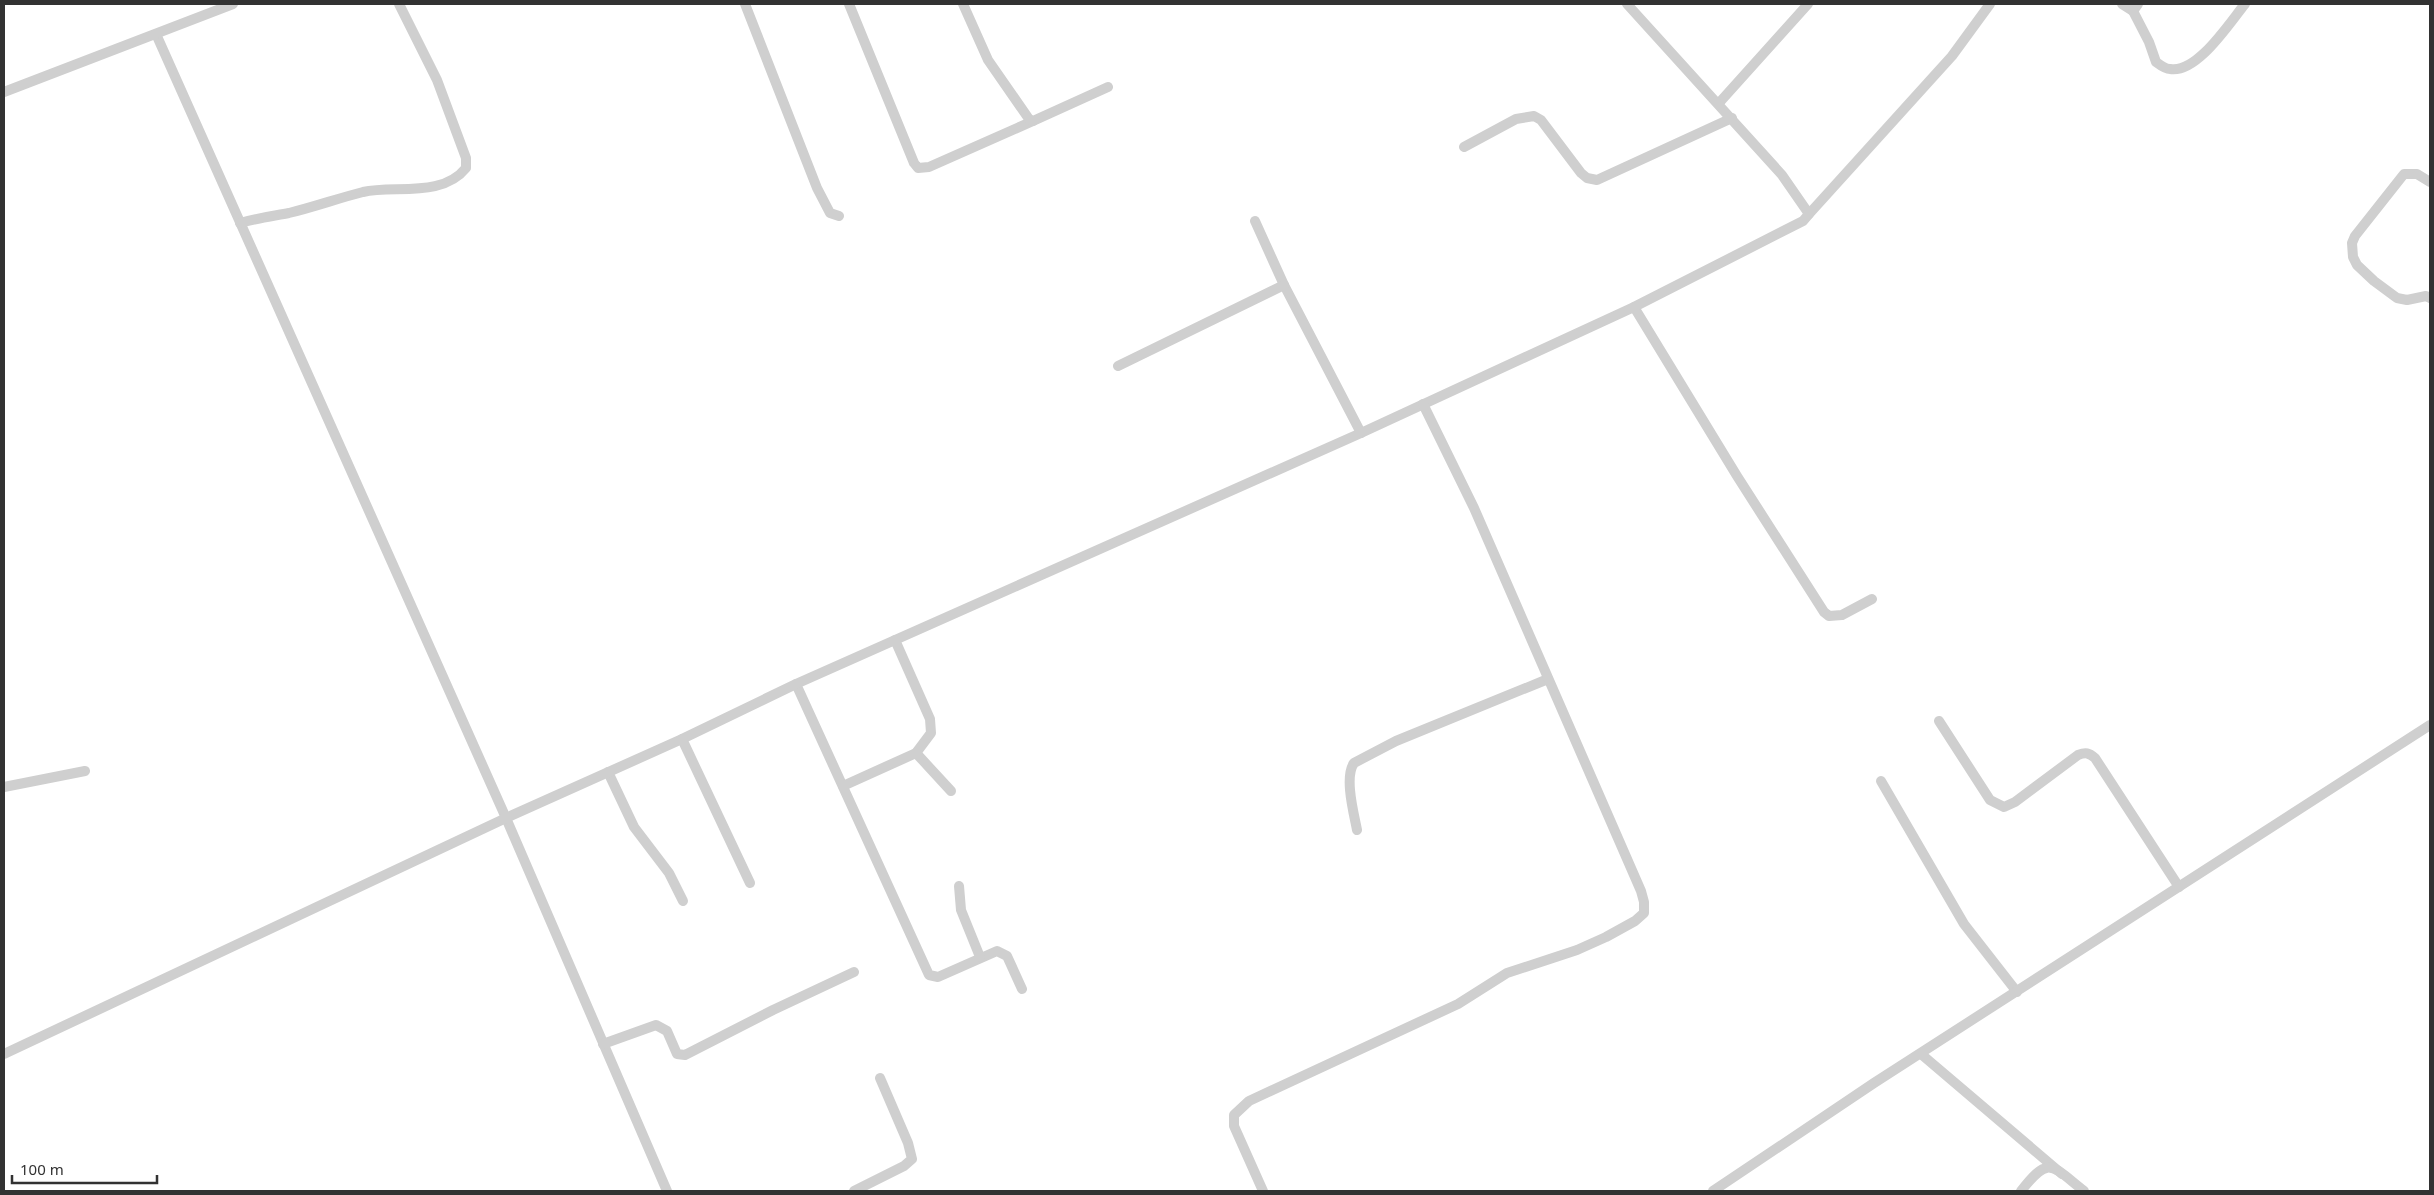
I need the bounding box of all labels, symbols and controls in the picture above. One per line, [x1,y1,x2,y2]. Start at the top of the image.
scale bar [12,1152,158,1184]
text: 100 m [20,1159,64,1179]

